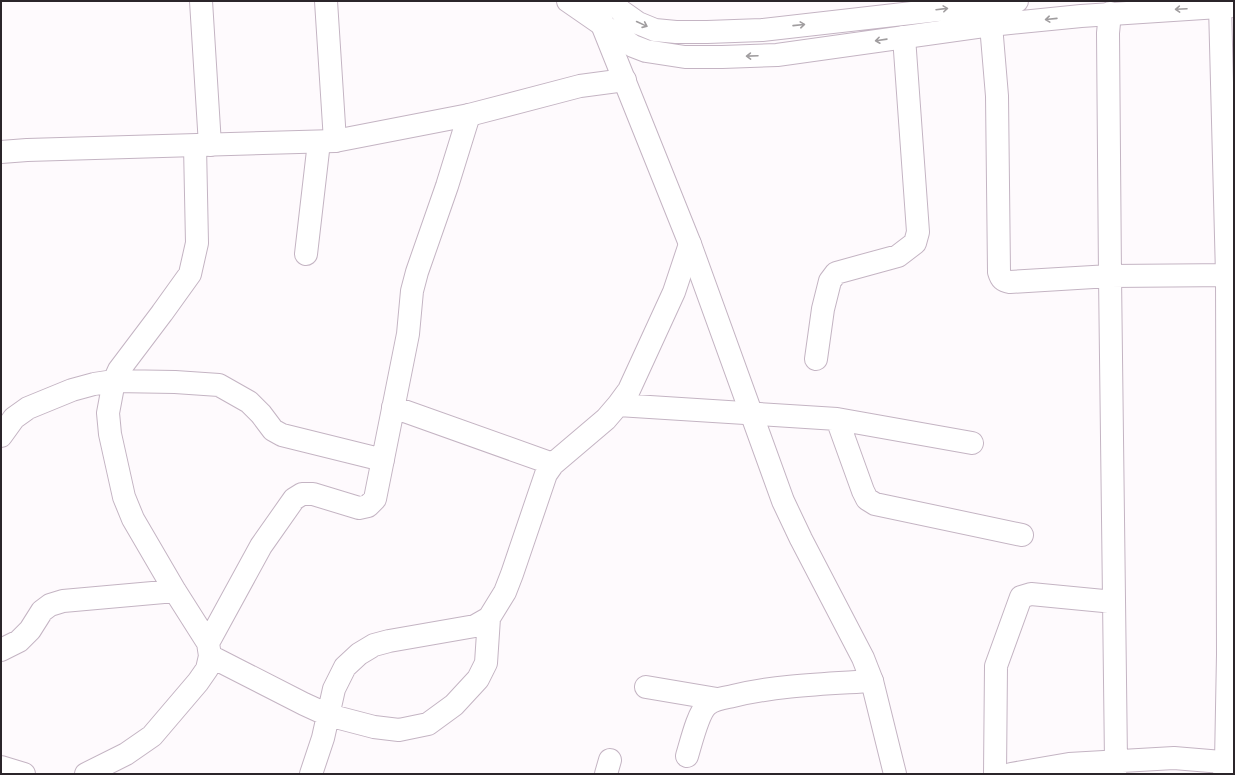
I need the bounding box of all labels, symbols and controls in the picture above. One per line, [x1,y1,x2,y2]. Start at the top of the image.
one-way arrow [935,5,948,13]
one-way arrow [1175,5,1188,12]
one-way arrow [1045,15,1058,23]
one-way arrow [636,21,648,28]
one-way arrow [792,22,805,29]
one-way arrow [875,36,888,44]
one-way arrow [746,52,759,60]

